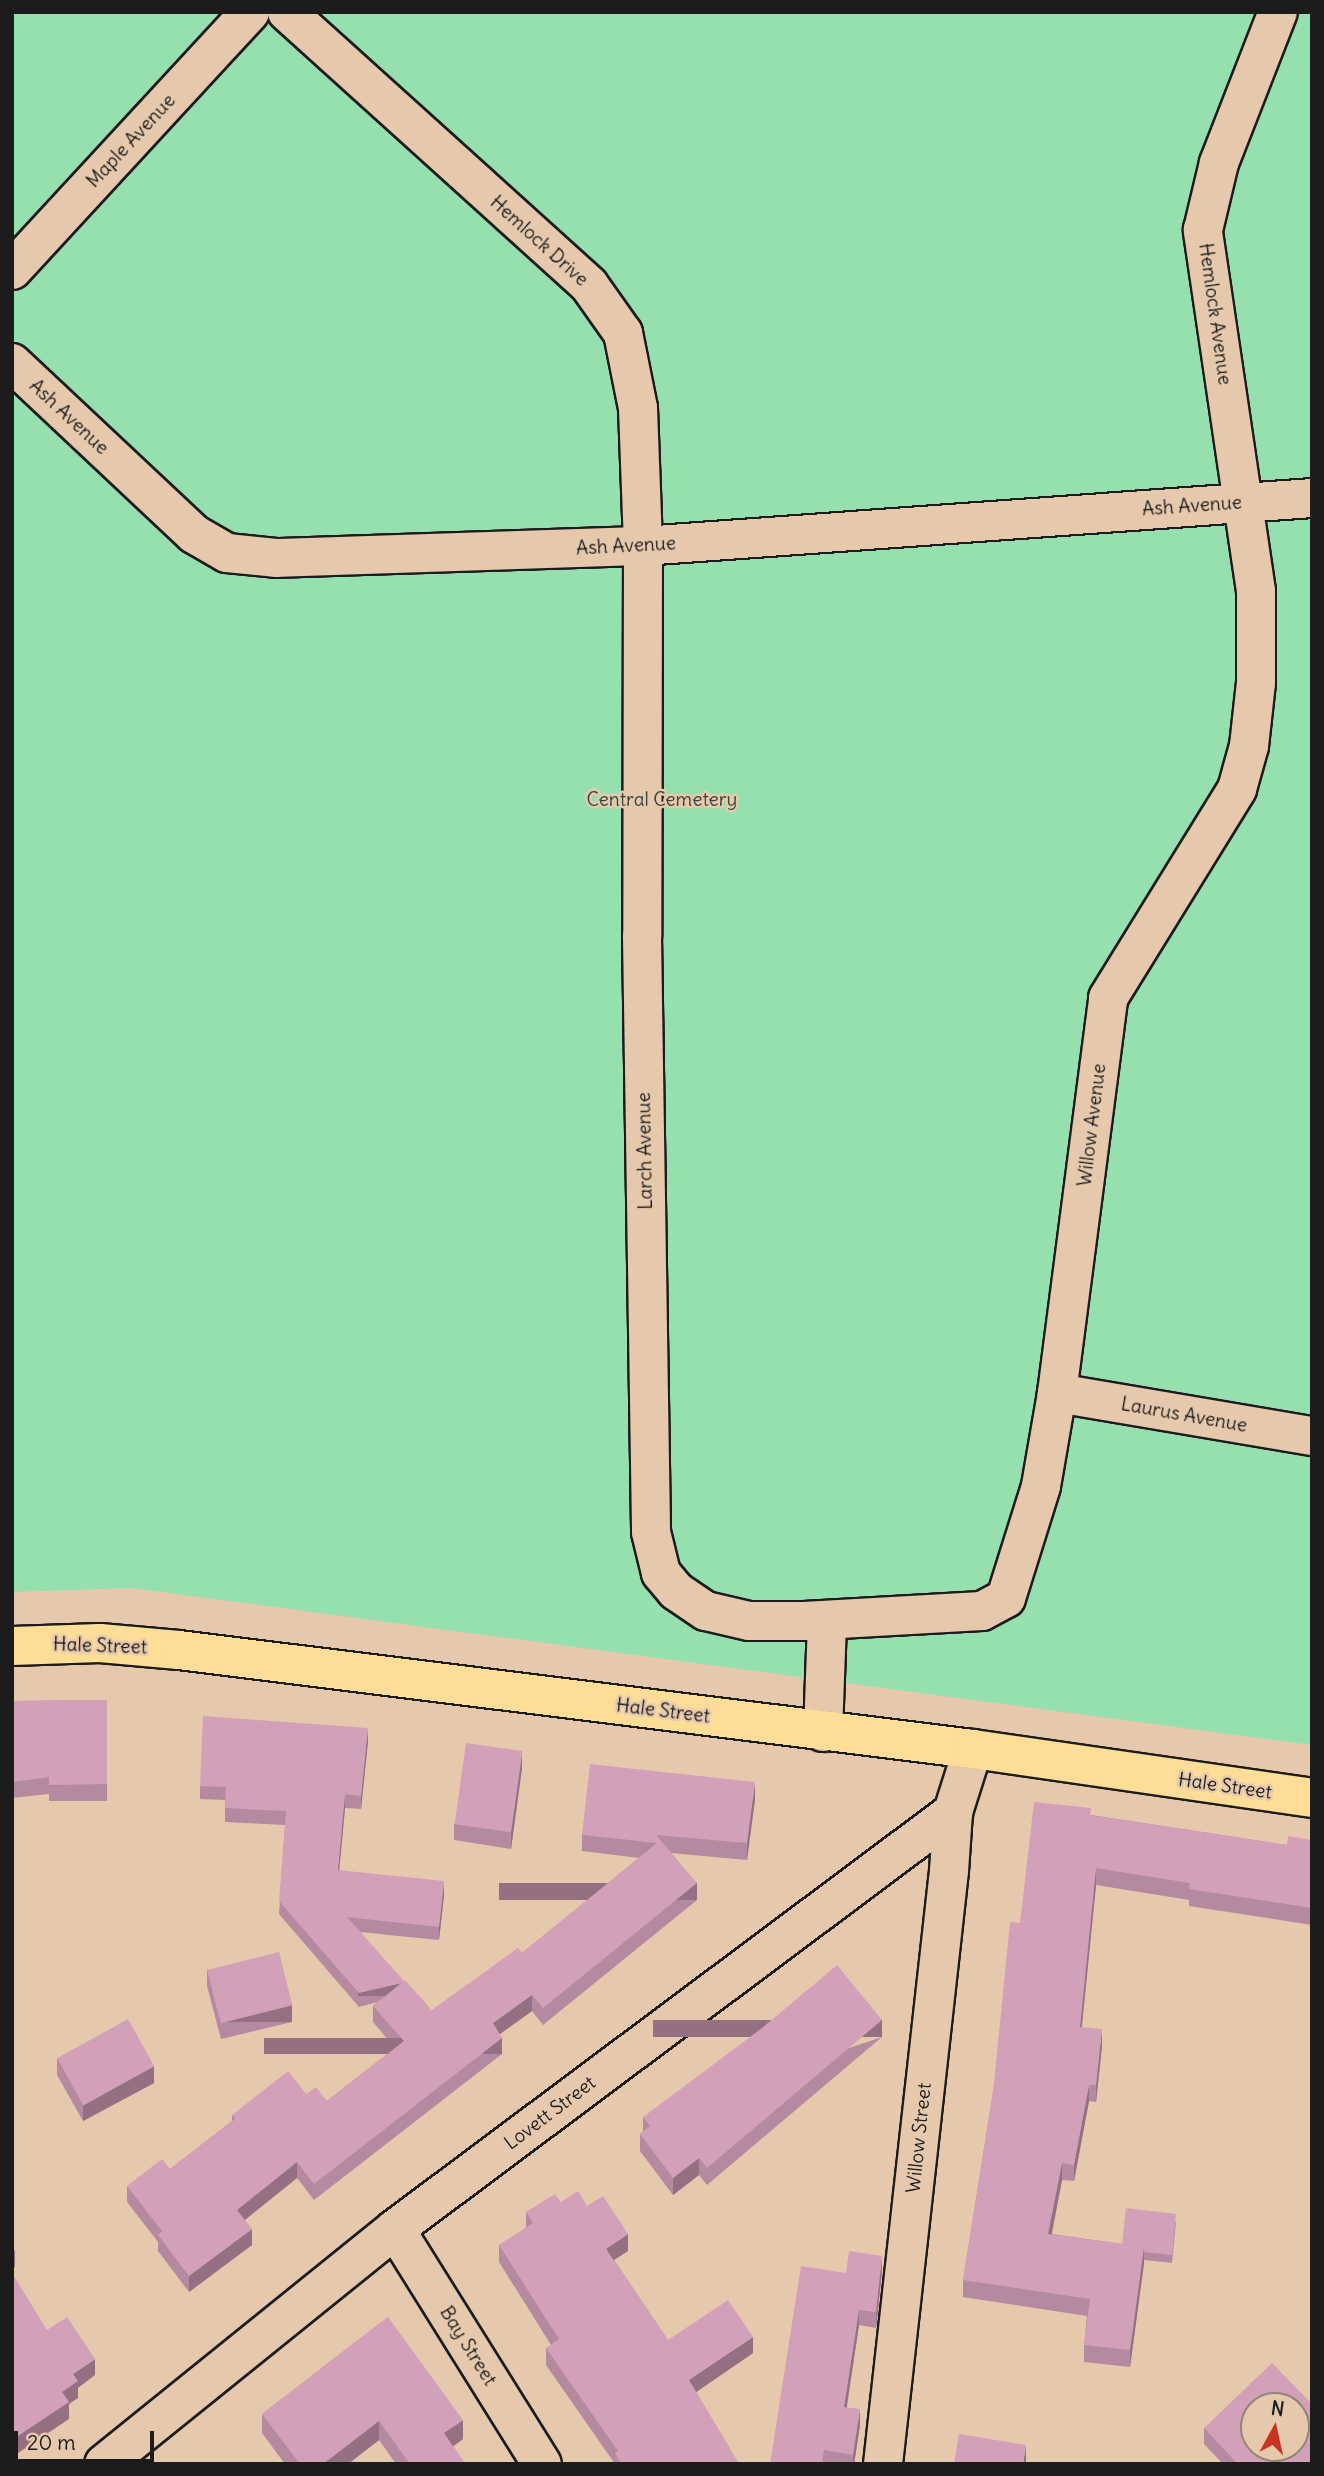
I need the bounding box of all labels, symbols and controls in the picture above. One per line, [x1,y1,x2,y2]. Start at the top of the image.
street label: Maple Avenue [82,89,180,193]
street label: Hemlock Drive [485,191,593,291]
street label: Hemlock Avenue [1194,242,1236,386]
street label: Ash Avenue [25,375,113,459]
street label: Ash Avenue [1141,491,1243,521]
street label: Ash Avenue [575,532,677,560]
park label: Central Cemetery [587,789,737,811]
street label: Willow Avenue [1073,1062,1111,1188]
street label: Larch Avenue [633,1092,657,1210]
street label: Laurus Avenue [1119,1393,1249,1437]
street label: Hale Street [53,1633,147,1659]
street label: Hale Street [615,1694,711,1728]
street label: Hale Street [1177,1768,1273,1804]
street label: Lovett Street [500,2071,600,2155]
street label: Willow Street [902,2082,936,2194]
street label: Bay Street [435,2302,501,2390]
north arrow [1240,2392,1310,2462]
text: N [1269,2395,1286,2421]
scale bar [18,2416,158,2460]
text: 20 m [27,2429,76,2456]

